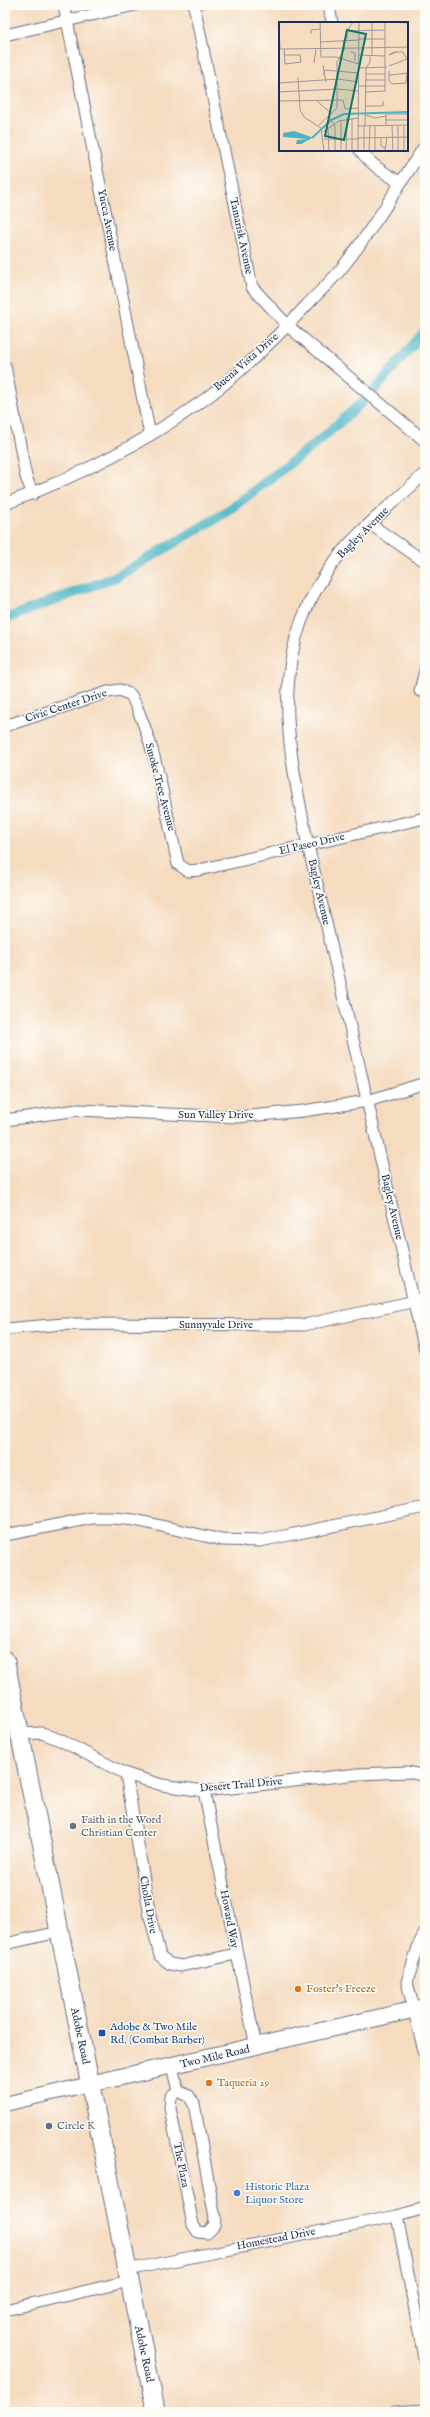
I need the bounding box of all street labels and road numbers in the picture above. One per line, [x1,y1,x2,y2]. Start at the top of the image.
street label: Yucca Avenue [94,188,120,252]
street label: Tamarisk Avenue [226,196,256,276]
street label: Buena Vista Drive [211,330,281,394]
street label: Bagley Avenue [334,504,392,562]
street label: Civic Center Drive [23,686,109,726]
street label: Smoke Tree Avenue [142,741,178,833]
street label: El Paseo Drive [278,830,346,858]
street label: Bagley Avenue [305,858,333,926]
street label: Sun Valley Drive [178,1108,254,1122]
street label: Bagley Avenue [378,1173,406,1241]
street label: Sunnyvale Drive [179,1318,253,1332]
street label: Desert Trail Drive [199,1774,283,1796]
street label: Cholla Drive [136,1875,160,1935]
street label: Howard Way [216,1889,242,1950]
street label: Adobe Road [67,2005,93,2066]
street label: Two Mile Road [179,2042,251,2072]
street label: The Plaza [170,2141,192,2189]
street label: Homestead Drive [235,2224,317,2254]
street label: Adobe Road [131,2323,157,2384]

